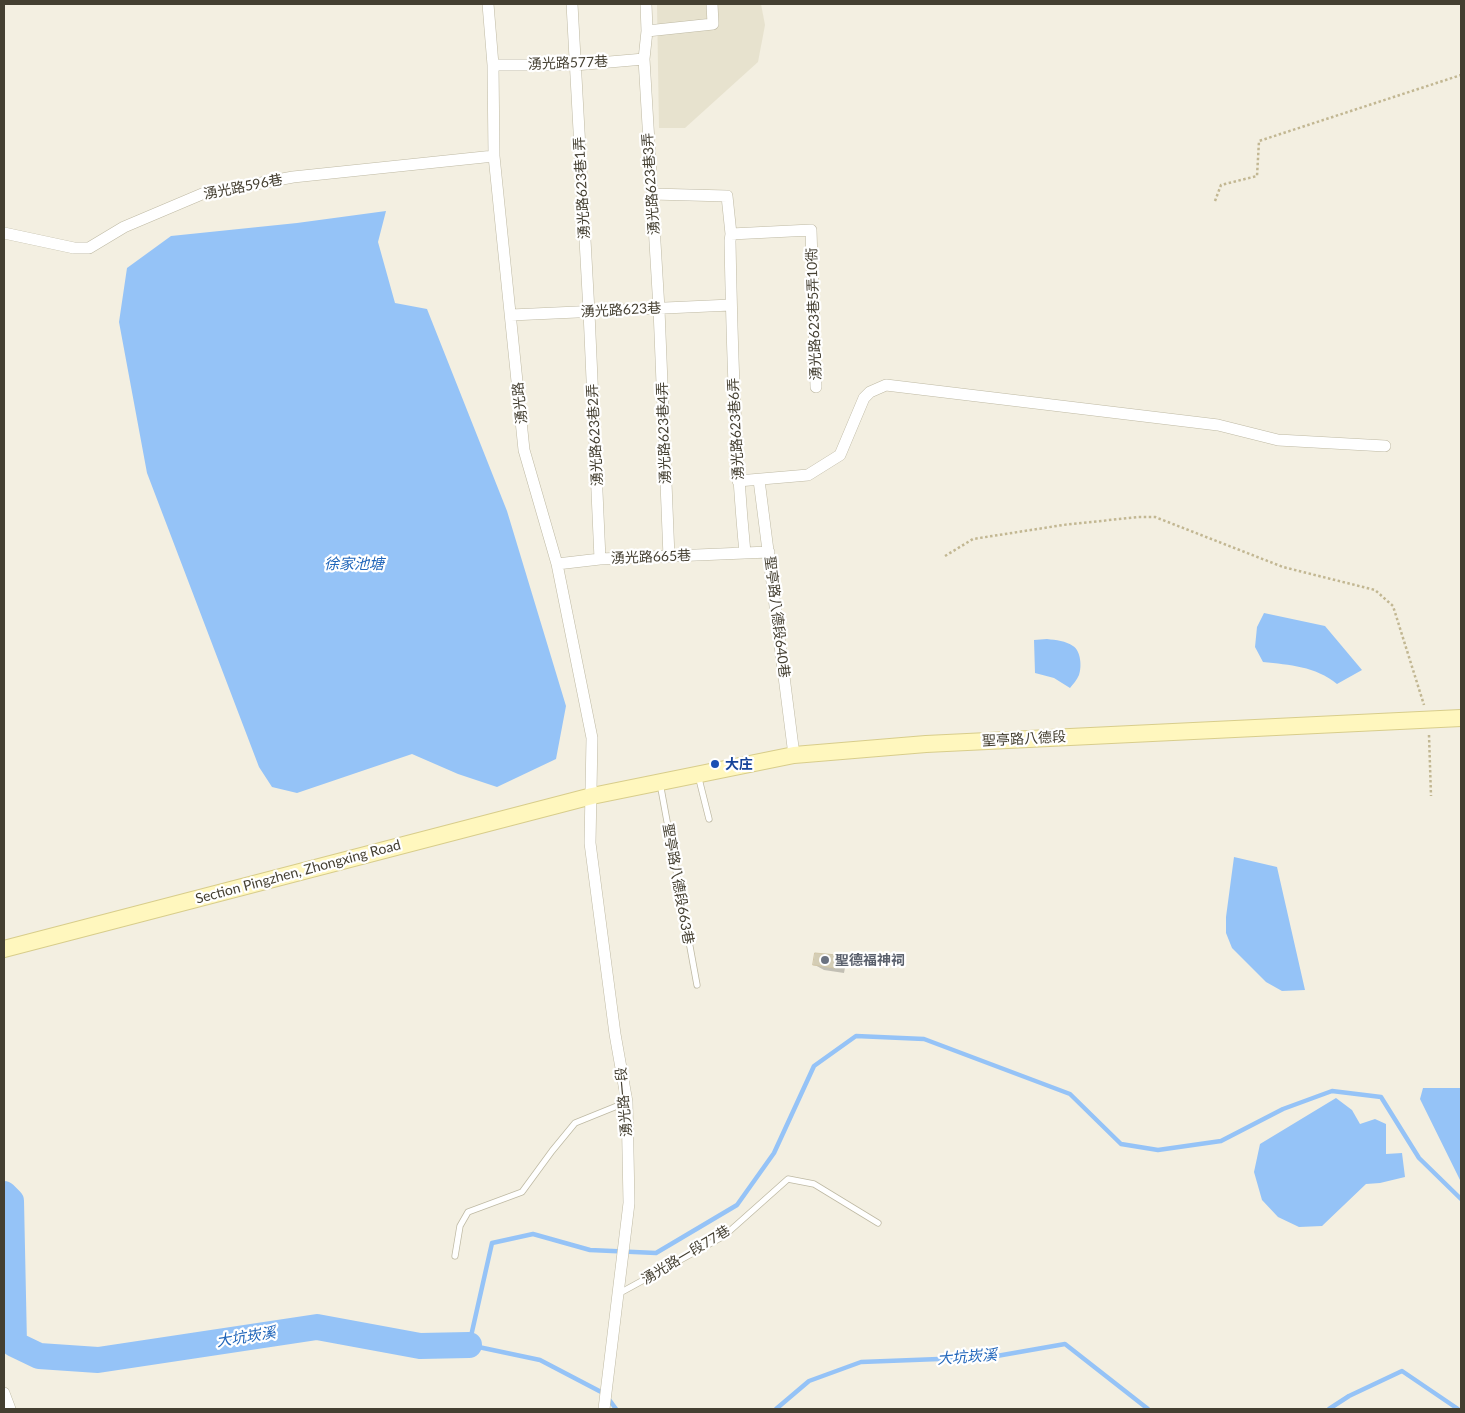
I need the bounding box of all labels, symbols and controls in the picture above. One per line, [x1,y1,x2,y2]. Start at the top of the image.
street label: 湧光路577巷 [528,53,608,73]
street label: 湧光路623巷3弄 [639,132,663,236]
street label: 湧光路623巷1弄 [571,136,593,240]
street label: 湧光路596巷 [202,171,284,203]
street label: 湧光路623巷5弄10衖 [803,247,825,381]
street label: 湧光路623巷 [580,300,662,320]
street label: 湧光路623巷6弄 [725,377,747,481]
street label: 湧光路 [509,381,531,425]
street label: 湧光路623巷4弄 [654,381,674,485]
street label: 湧光路623巷2弄 [584,383,606,487]
street label: 湧光路665巷 [611,547,691,567]
water label: 徐家池塘 [324,555,384,573]
street label: 聖亭路八德段640巷 [761,555,793,679]
street label: 聖亭路八德段 [982,728,1066,750]
place label: 大庄 [725,756,753,772]
marker: 大庄 [709,758,721,770]
street label: 聖亭路八德段663巷 [659,822,697,946]
street label: Section Pingzhen, Zhongxing Road [194,836,402,908]
place label: 聖德福神祠 [835,952,905,968]
marker: 聖德福神祠 [819,954,831,966]
street label: 湧光路一段 [613,1066,635,1138]
street label: 湧光路一段77巷 [639,1222,733,1288]
water label: 大坑崁溪 [215,1323,277,1351]
water label: 大坑崁溪 [936,1346,998,1368]

